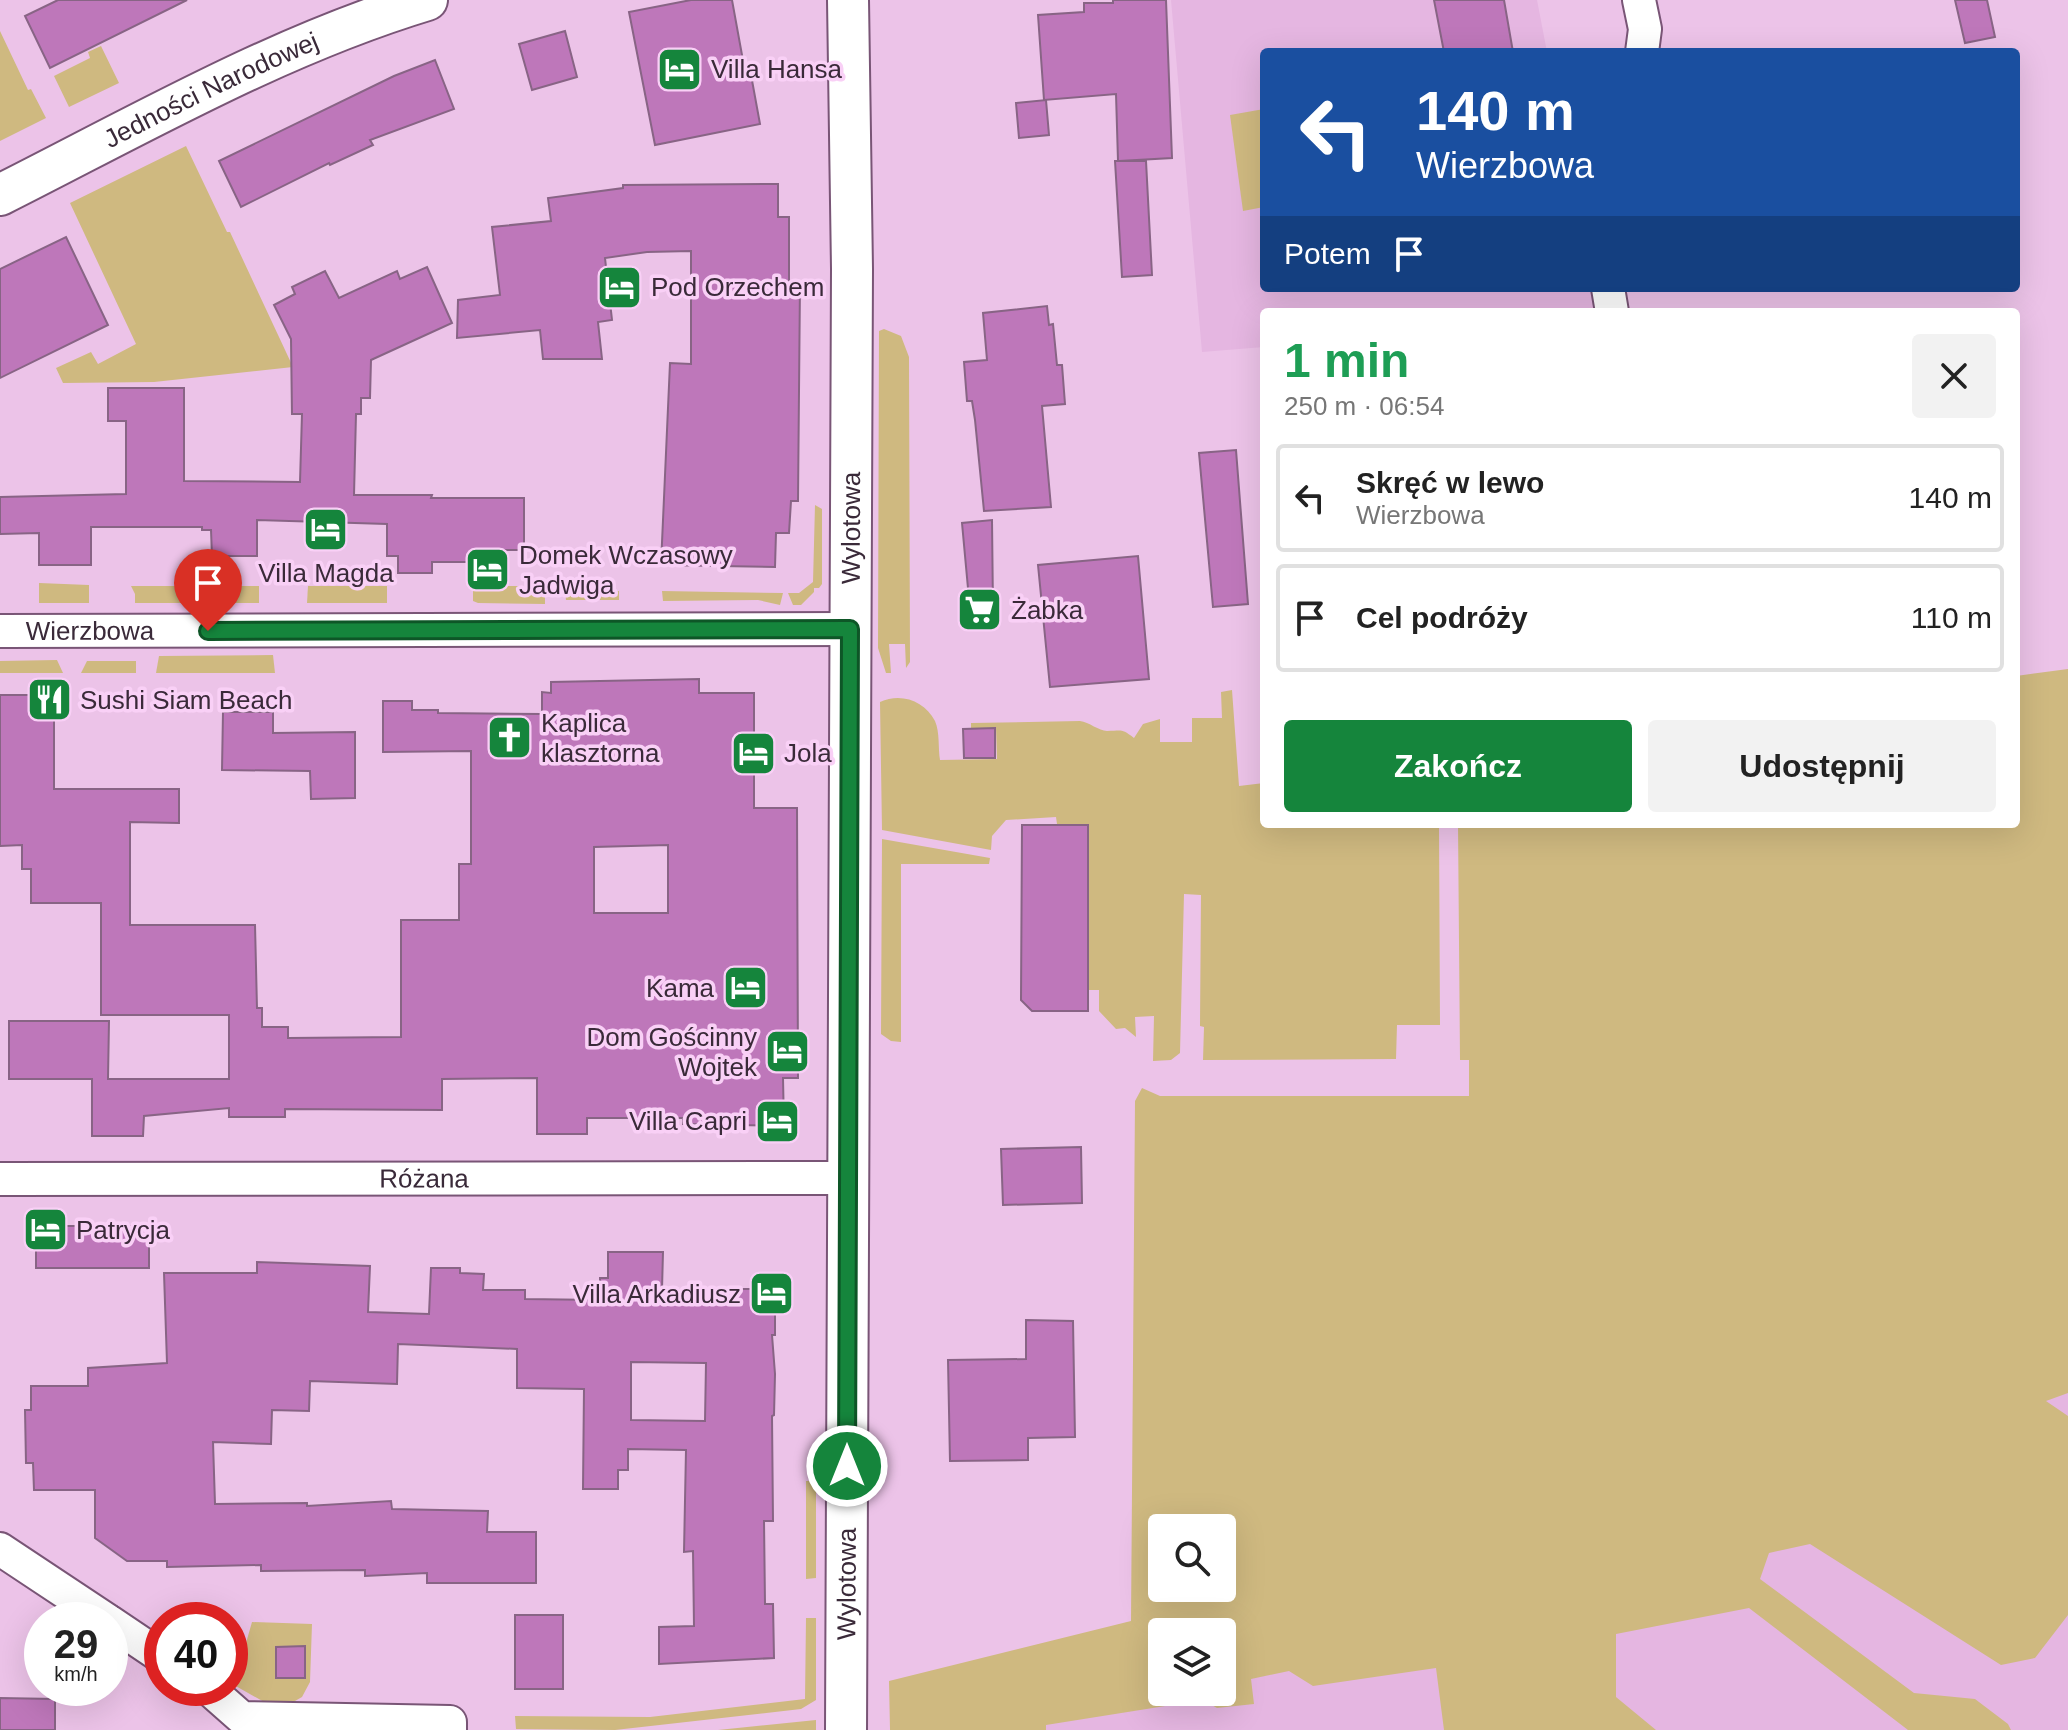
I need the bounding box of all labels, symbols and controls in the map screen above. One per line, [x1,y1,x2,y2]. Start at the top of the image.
street label: Jedności Narodowej [99,26,323,154]
hotel icon: Villa Hansa [656,45,704,93]
place label: Villa Hansa [711,54,843,84]
text: 140 m [1416,79,1575,142]
icon: left [1284,80,1388,184]
text: Wierzbowa [1416,145,1594,186]
icon: arrive [1387,232,1431,276]
text: Potem [1284,237,1371,270]
hotel icon: Pod Orzechem [596,263,644,311]
place label: Pod Orzechem [651,272,824,302]
text: 1 min [1284,334,1409,387]
button: close [1912,334,1996,418]
text: 250 m · 06:54 [1284,391,1444,421]
text: Skręć w lewo [1356,466,1544,499]
street label: Wylotowa [836,471,866,584]
icon: left [1288,476,1332,520]
text: 140 m [1909,481,1992,514]
text: Wierzbowa [1356,500,1485,530]
hotel icon: Villa Magda [302,506,350,554]
place label: Domek Wczasowy Jadwiga [519,540,733,600]
hotel icon: Domek Wczasowy Jadwiga [464,546,512,594]
pin [174,549,242,631]
place label: Villa Magda [258,558,394,588]
icon: arrive [186,561,230,605]
supermarket icon: Żabka [956,586,1004,634]
place label: Żabka [1011,595,1084,625]
icon: arrive [1288,596,1332,640]
text: Cel podróży [1356,601,1528,634]
text: 110 m [1911,601,1992,634]
street label: Wierzbowa [26,616,155,646]
restaurant icon: Sushi Siam Beach [25,676,73,724]
place label: Sushi Siam Beach [80,685,292,715]
place label: Kaplica klasztorna [541,708,660,768]
church icon: Kaplica klasztorna [486,714,534,762]
button: Zakończ [1284,720,1632,812]
button: Udostępnij [1648,720,1996,812]
hotel icon: Jola [729,729,777,777]
place label: Jola [784,738,832,768]
hotel icon: Kama [721,964,769,1012]
place label: Kama [646,973,715,1003]
place label: Dom Gościnny Wojtek [587,1022,758,1082]
hotel icon: Dom Gościnny Wojtek [764,1028,812,1076]
hotel icon: Villa Capri [754,1097,802,1145]
place label: Villa Capri [629,1106,747,1136]
street label: Różana [379,1163,469,1194]
hotel icon: Patrycja [21,1206,69,1254]
place label: Patrycja [76,1215,170,1245]
hotel icon: Villa Arkadiusz [748,1270,796,1318]
place label: Villa Arkadiusz [572,1279,741,1309]
position arrow [805,1424,889,1508]
map controls [1148,1514,1236,1706]
button: search [1148,1514,1236,1602]
street label: Wylotowa [831,1527,862,1640]
speed limit sign: 40 [144,1602,248,1706]
button: layers [1148,1618,1236,1706]
text: 29 [54,1622,98,1666]
text: km/h [54,1663,98,1685]

